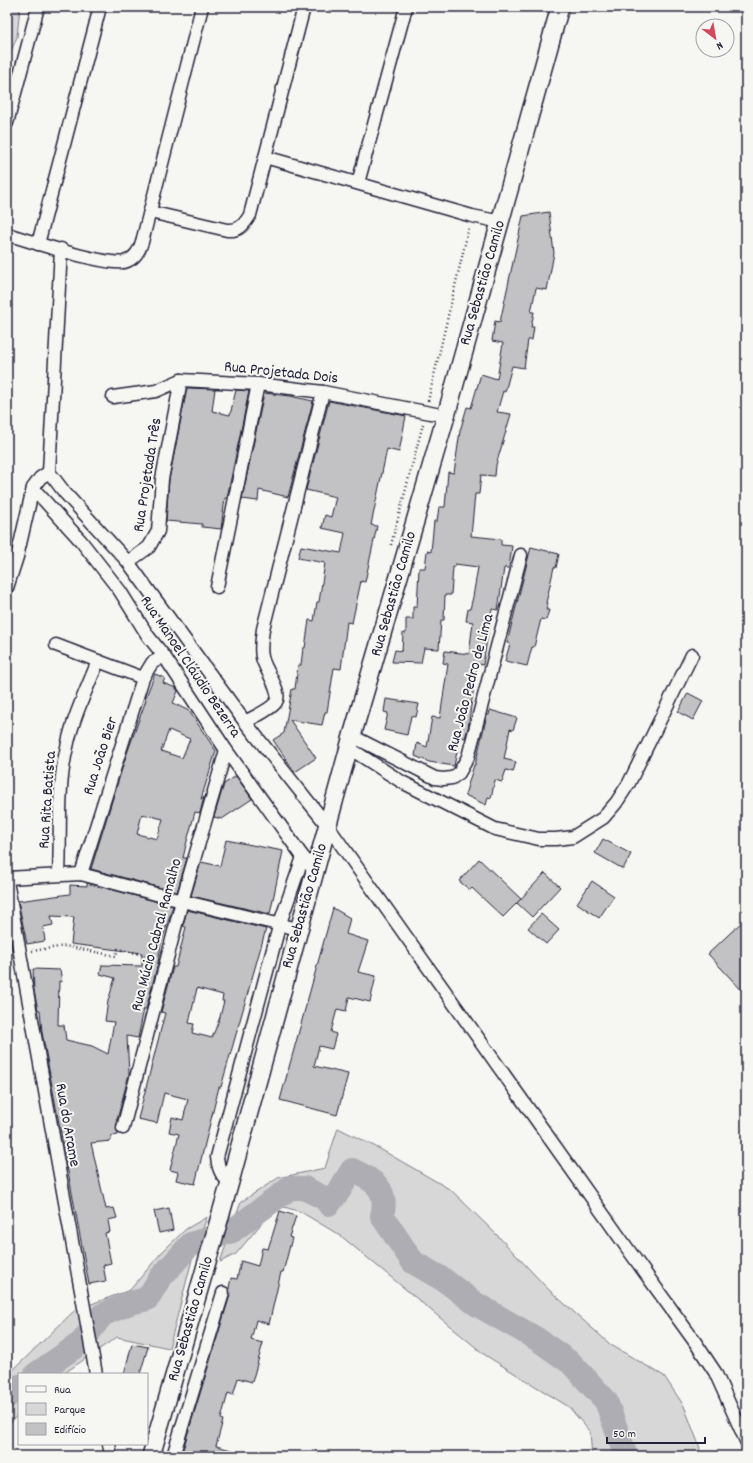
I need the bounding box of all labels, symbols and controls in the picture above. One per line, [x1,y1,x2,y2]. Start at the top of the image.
north arrow [695,18,735,58]
text: N [712,37,726,53]
street label: Rua Sebastião Camilo [454,218,512,348]
street label: Rua Projetada Dois [223,356,339,390]
street label: Rua Projetada Três [128,416,168,534]
street label: Rua Sebastião Camilo [365,529,423,659]
street label: Rua Manoel Cláudio Bezerra [134,591,246,743]
street label: Rua João Pedro de Lima [441,611,501,755]
street label: Rua João Bier [78,714,124,798]
street label: Rua Rita Batista [33,750,63,850]
street label: Rua Sebastião Camilo [276,841,334,971]
street label: Rua Múcio Cabral Ramalho [125,856,189,1014]
street label: Rua do Arame [48,1081,86,1169]
street label: Rua Sebastião Camilo [162,1254,220,1384]
legend [18,1373,148,1445]
text: Rua [54,1382,71,1399]
text: Parque [54,1402,85,1419]
scale bar [607,1419,705,1445]
text: Edifício [54,1422,86,1439]
text: 50 m [613,1426,636,1443]

